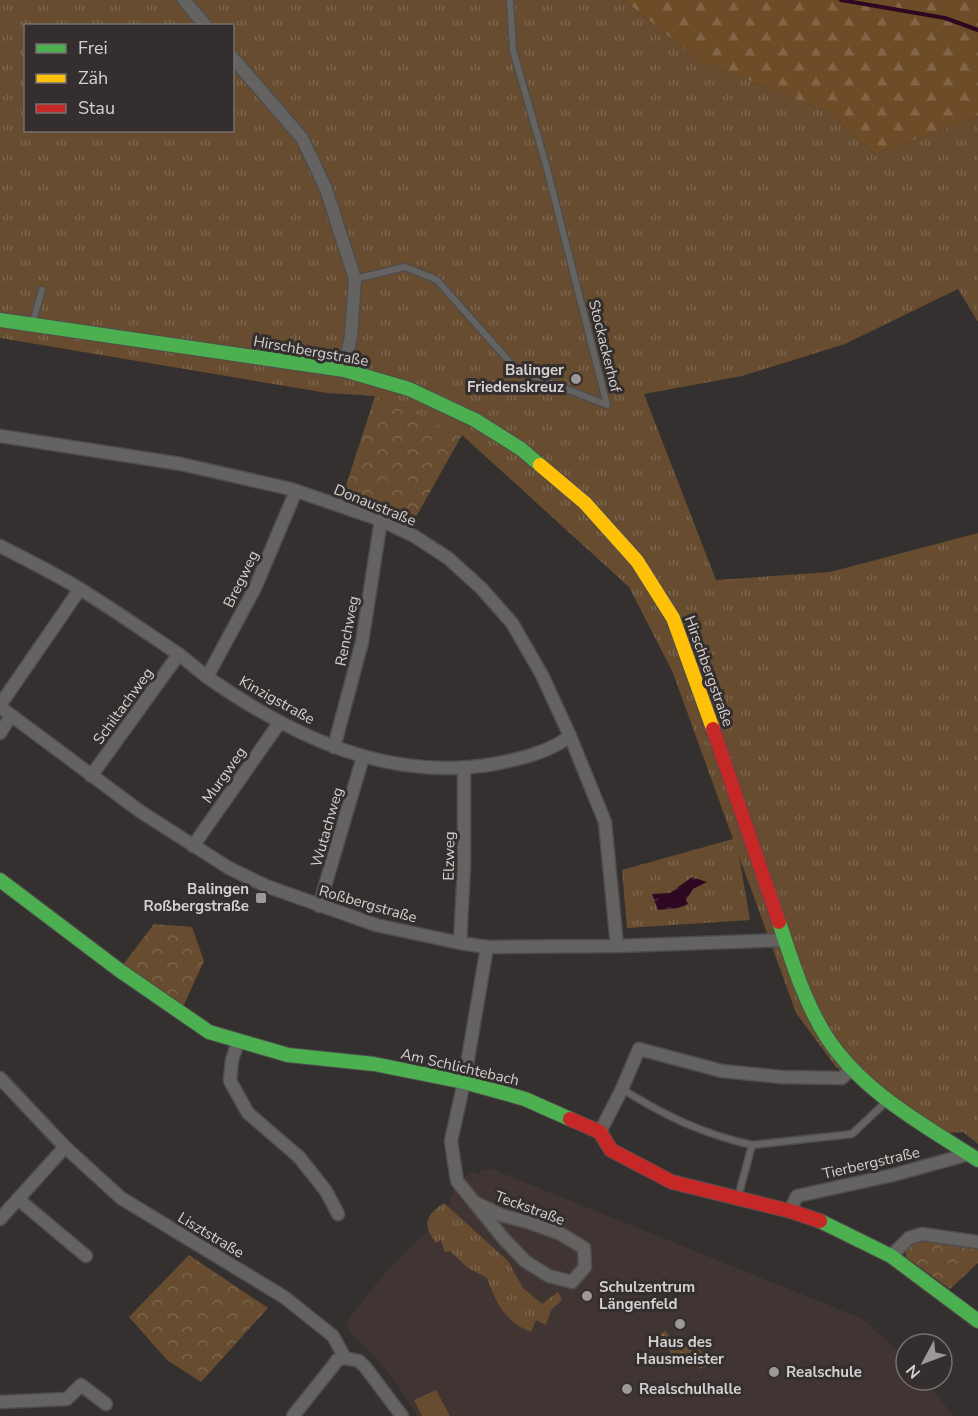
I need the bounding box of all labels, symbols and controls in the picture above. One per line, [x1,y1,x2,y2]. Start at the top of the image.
legend [24,24,234,132]
text: Frei [78,36,108,60]
text: Zäh [78,66,108,90]
text: Stau [78,96,115,120]
street label: Stockackerhof [584,298,626,395]
street label: Hirschbergstraße [252,331,370,371]
place label: Balinger Friedenskreuz [467,360,564,397]
marker: Balinger Friedenskreuz [569,372,583,386]
street label: Donaustraße [331,479,419,531]
street label: Bregweg [219,547,263,611]
street label: Renchweg [330,594,364,668]
street label: Hirschbergstraße [680,613,738,729]
street label: Schiltachweg [88,664,158,748]
street label: Kinzigstraße [236,671,318,729]
street label: Murgweg [197,743,251,807]
street label: Wutachweg [306,785,348,869]
street label: Elzweg [439,831,459,881]
place label: Balingen Roßbergstraße [144,879,249,916]
street label: Roßbergstraße [317,880,419,928]
marker: Balingen Roßbergstraße [254,891,268,905]
street label: Am Schlichtebach [399,1044,521,1090]
street label: Tierbergstraße [820,1142,922,1184]
street label: Teckstraße [492,1186,568,1230]
street label: Lisztstraße [174,1207,248,1263]
place label: Schulzentrum Längenfeld [599,1277,695,1314]
marker: Schulzentrum Längenfeld [580,1289,594,1303]
marker: Haus des Hausmeister [673,1317,687,1331]
place label: Haus des Hausmeister [636,1332,724,1369]
north arrow [894,1332,954,1392]
text: N [901,1359,926,1383]
place label: Realschule [786,1362,862,1382]
marker: Realschule [767,1365,781,1379]
place label: Realschulhalle [639,1379,741,1399]
marker: Realschulhalle [620,1382,634,1396]

